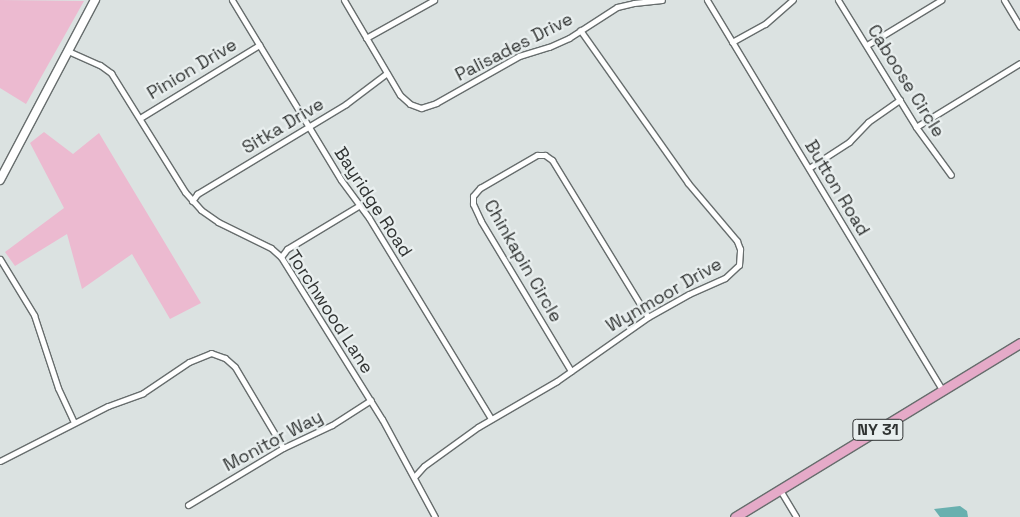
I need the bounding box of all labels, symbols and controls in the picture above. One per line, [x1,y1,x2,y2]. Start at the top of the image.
street label: Palisades Drive [452,8,576,86]
street label: Caboose Circle [863,21,949,141]
street label: Pinion Drive [143,34,241,104]
street label: Sitka Drive [238,93,328,159]
street label: Button Road [800,136,874,240]
street label: Bayridge Road [329,143,417,261]
street label: Chinkapin Circle [479,196,567,326]
street label: Torchwood Lane [282,246,378,378]
street label: Wynmoor Drive [602,253,726,337]
street label: Monitor Way [220,406,326,476]
road number: NY 31 [852,416,904,444]

